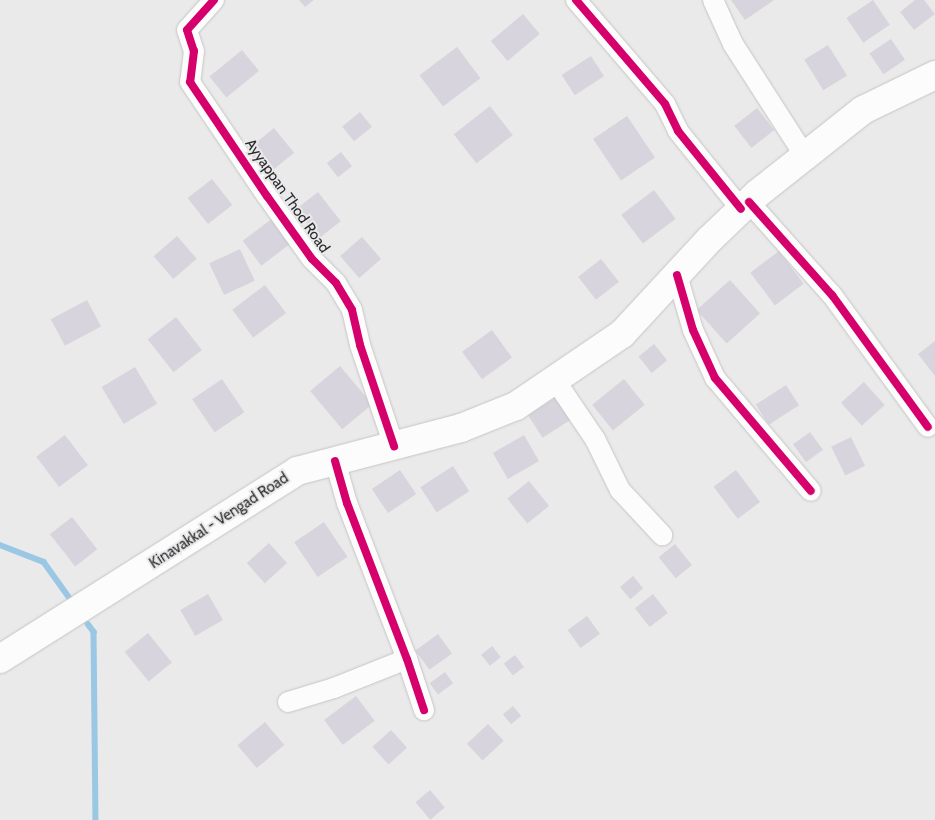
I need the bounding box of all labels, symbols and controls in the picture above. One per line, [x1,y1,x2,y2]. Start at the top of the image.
street label: Ayyappan Thod Road [241,136,333,256]
street label: Kinavakkal - Vengad Road [146,469,292,573]

